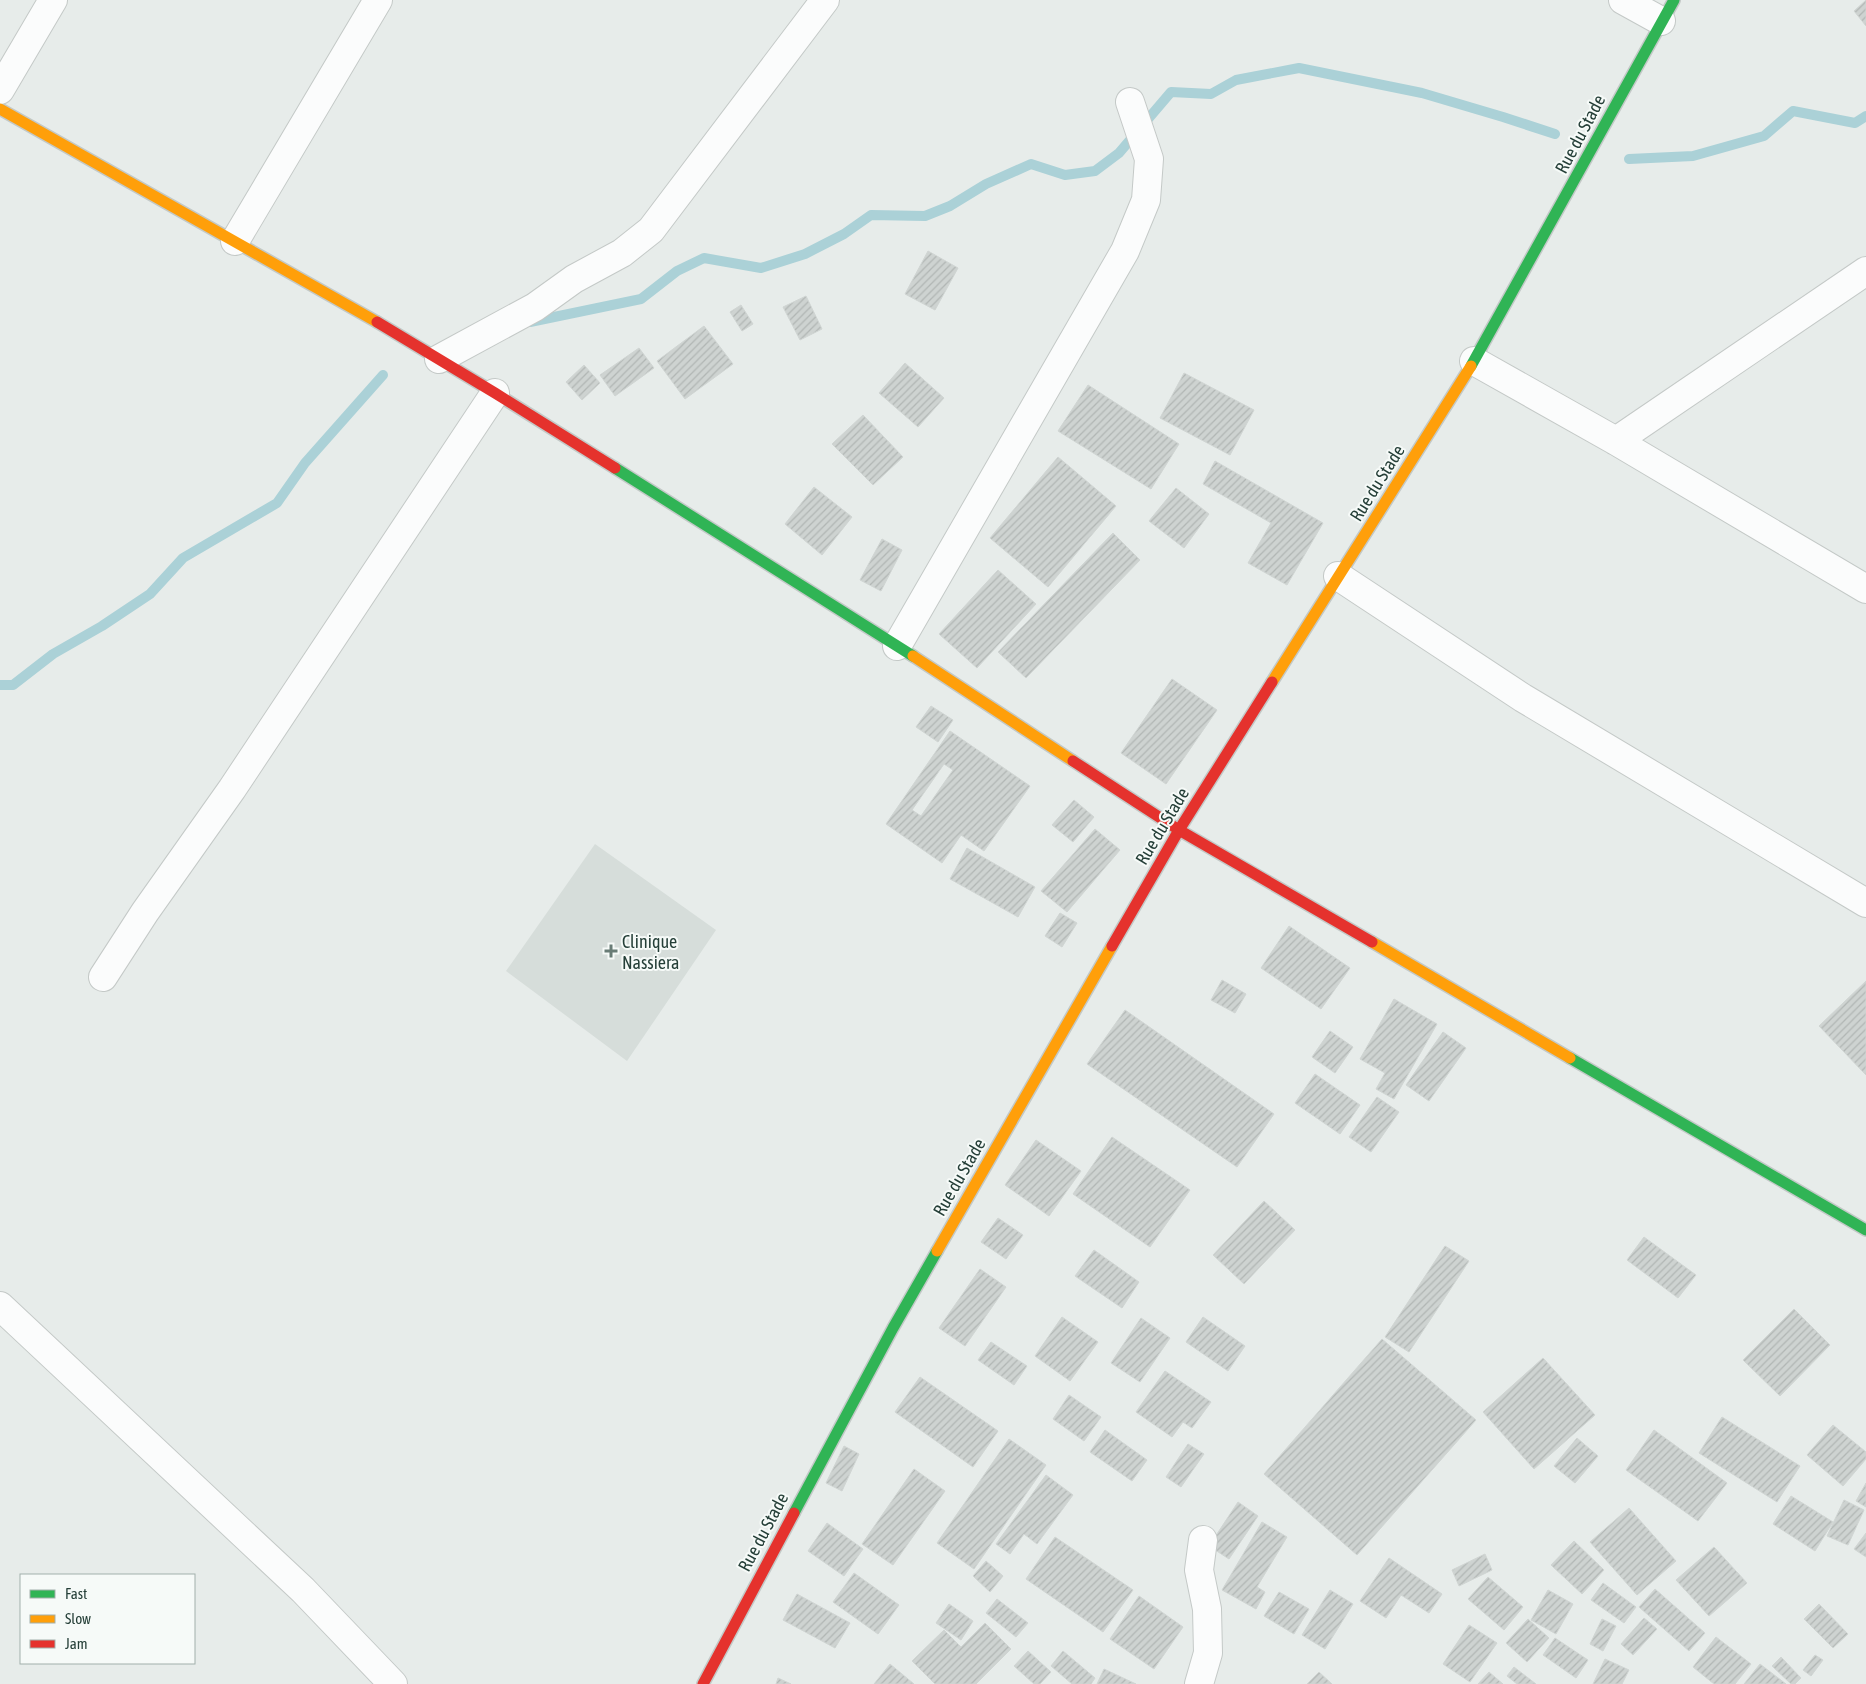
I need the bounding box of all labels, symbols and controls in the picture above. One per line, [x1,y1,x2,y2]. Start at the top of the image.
street label: Rue du Stade [1551,91,1609,177]
street label: Rue du Stade [1345,441,1409,525]
street label: Rue du Stade [1131,784,1193,868]
place label: Clinique Nassiera [622,931,679,973]
marker: Clinique Nassiera [604,944,618,958]
street label: Rue du Stade [928,1135,990,1219]
street label: Rue du Stade [734,1489,792,1575]
legend [20,1574,195,1664]
text: Fast [65,1585,87,1602]
text: Slow [65,1610,91,1627]
text: Jam [65,1635,88,1652]

